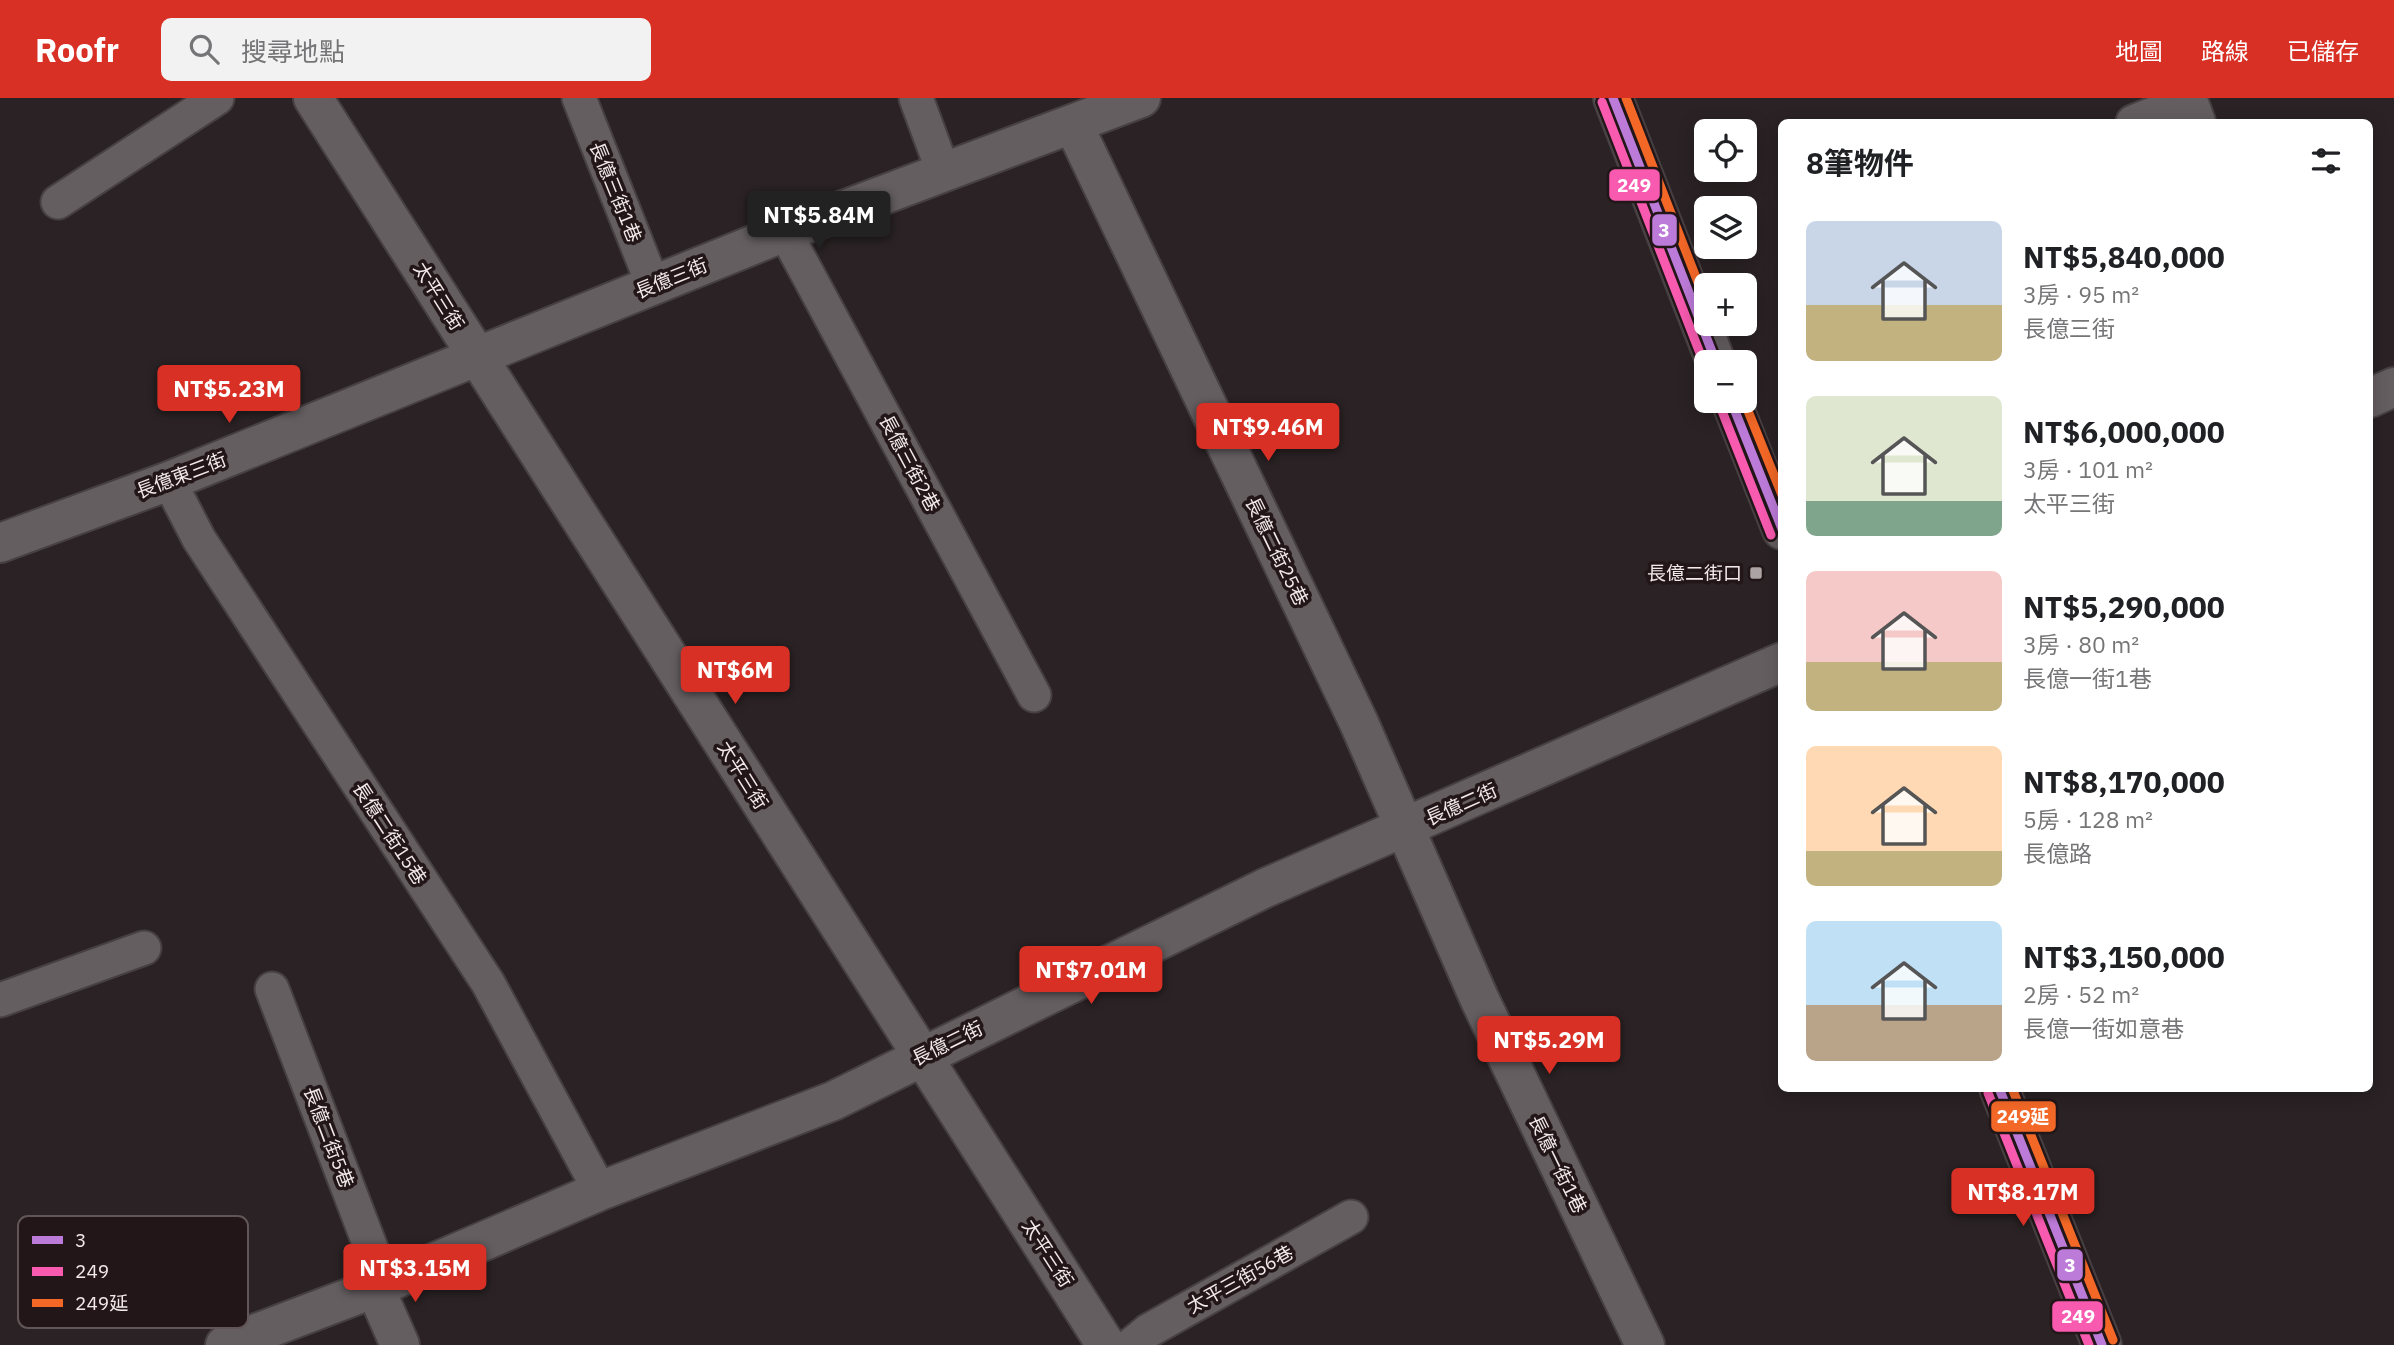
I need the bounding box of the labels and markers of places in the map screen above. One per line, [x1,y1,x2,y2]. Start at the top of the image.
pin: NT$5.84M [747,192,891,251]
pin: NT$5.23M [157,366,301,425]
pin: NT$9.46M [1196,404,1340,463]
place label: 長億二街口 [1647,561,1742,585]
marker: 長億二街口 [1748,565,1764,581]
pin: NT$6M [686,646,784,706]
pin: NT$7.01M [1019,946,1163,1006]
pin: NT$5.29M [1477,1016,1621,1076]
pin: NT$8.17M [1951,1168,2095,1228]
pin: NT$3.15M [343,1244,487,1304]

